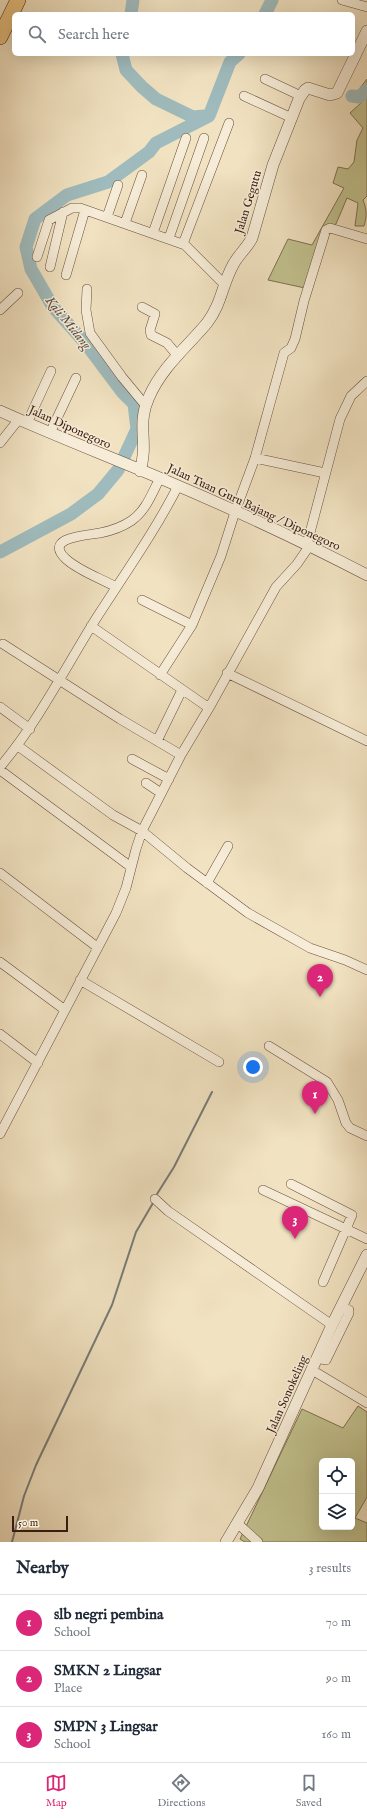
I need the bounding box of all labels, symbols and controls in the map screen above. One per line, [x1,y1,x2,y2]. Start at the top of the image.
search box [12,12,355,56]
icon: search [26,23,48,45]
text: Search here [58,25,129,44]
street label: Jalan Gegutu [231,169,266,238]
water label: Kali Midang [40,292,95,354]
street label: Jalan Diponegoro [24,402,114,453]
street label: Jalan Tuan Guru Bajang / Diponegoro [163,460,343,555]
pin: 2 [307,964,333,997]
your location [243,1057,263,1077]
pin: 1 [302,1081,328,1114]
pin: 3 [282,1206,308,1239]
street label: Jalan Sonokeling [263,1352,312,1438]
map controls [319,1458,355,1530]
button: locate [319,1458,355,1494]
button: layers [319,1494,355,1530]
scale bar [12,1514,68,1533]
text: 50 m [18,1516,38,1530]
text: Nearby [16,1558,69,1579]
text: 3 results [309,1560,351,1577]
text: slb negri pembina [54,1605,163,1624]
text: 1 [27,1614,31,1631]
text: 70 m [326,1614,351,1631]
text: School [54,1624,91,1641]
text: SMKN 2 Lingsar [54,1661,161,1680]
text: 2 [26,1670,32,1687]
text: 90 m [326,1670,351,1687]
text: Place [54,1680,82,1697]
text: SMPN 3 Lingsar [54,1717,158,1736]
text: 3 [27,1726,31,1743]
text: 160 m [321,1726,351,1743]
text: School [54,1736,91,1753]
tab: Map [45,1772,67,1810]
tab: Directions [158,1772,205,1810]
tab: Saved [296,1772,322,1810]

